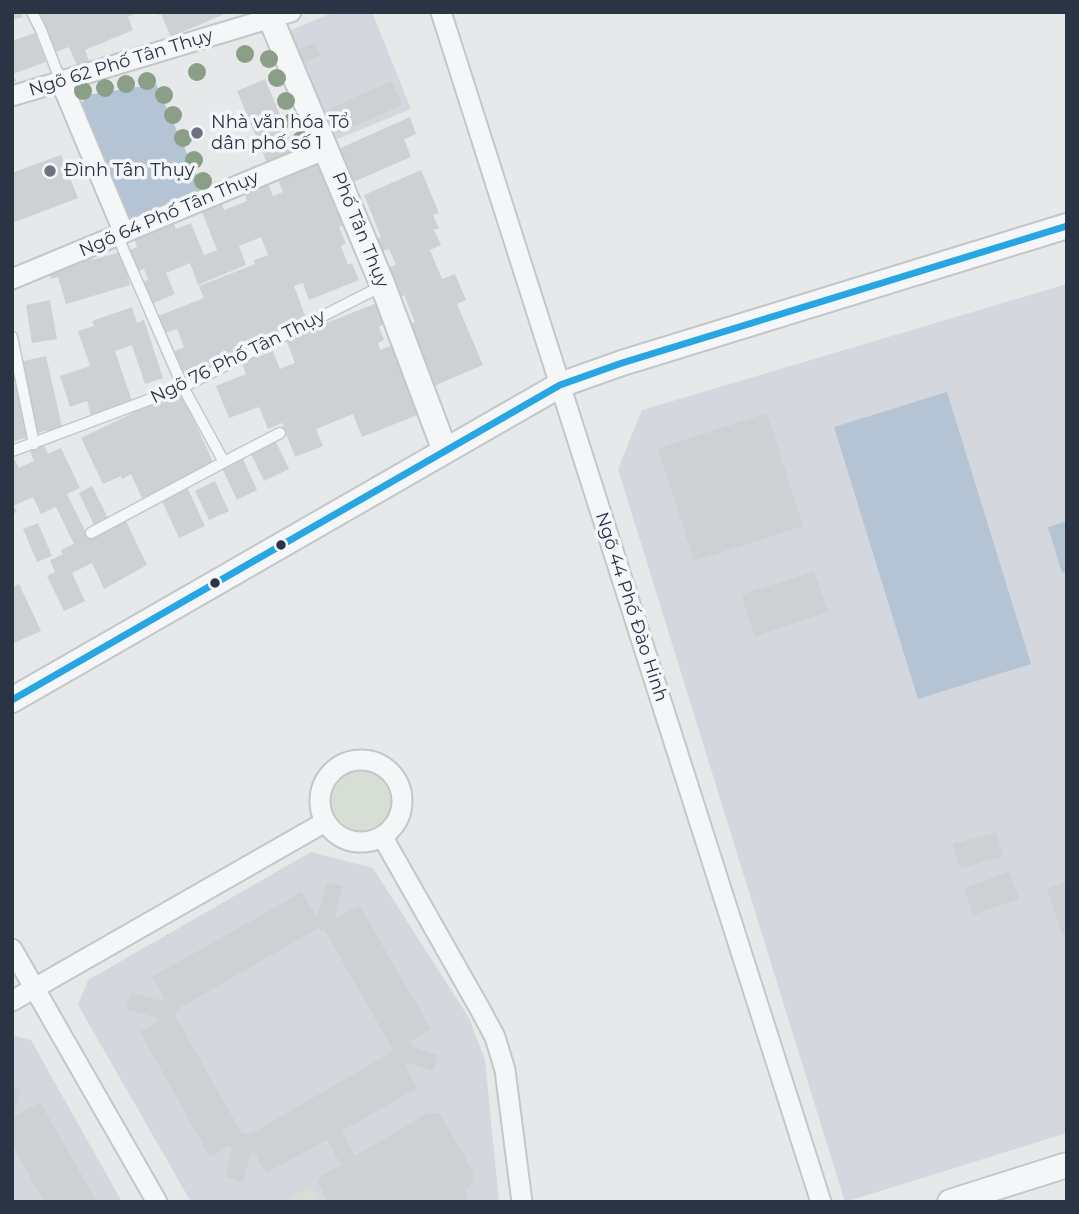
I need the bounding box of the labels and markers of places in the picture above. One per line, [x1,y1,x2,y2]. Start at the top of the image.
place label: Nhà văn hóa Tổ dân phố số 1 [211,112,349,154]
marker: Nhà văn hóa Tổ dân phố số 1 [189,125,205,141]
place label: Đình Tân Thụy [64,160,194,182]
marker: Đình Tân Thụy [42,163,58,179]
unlabelled marker [274,538,288,552]
unlabelled marker [208,576,222,590]

